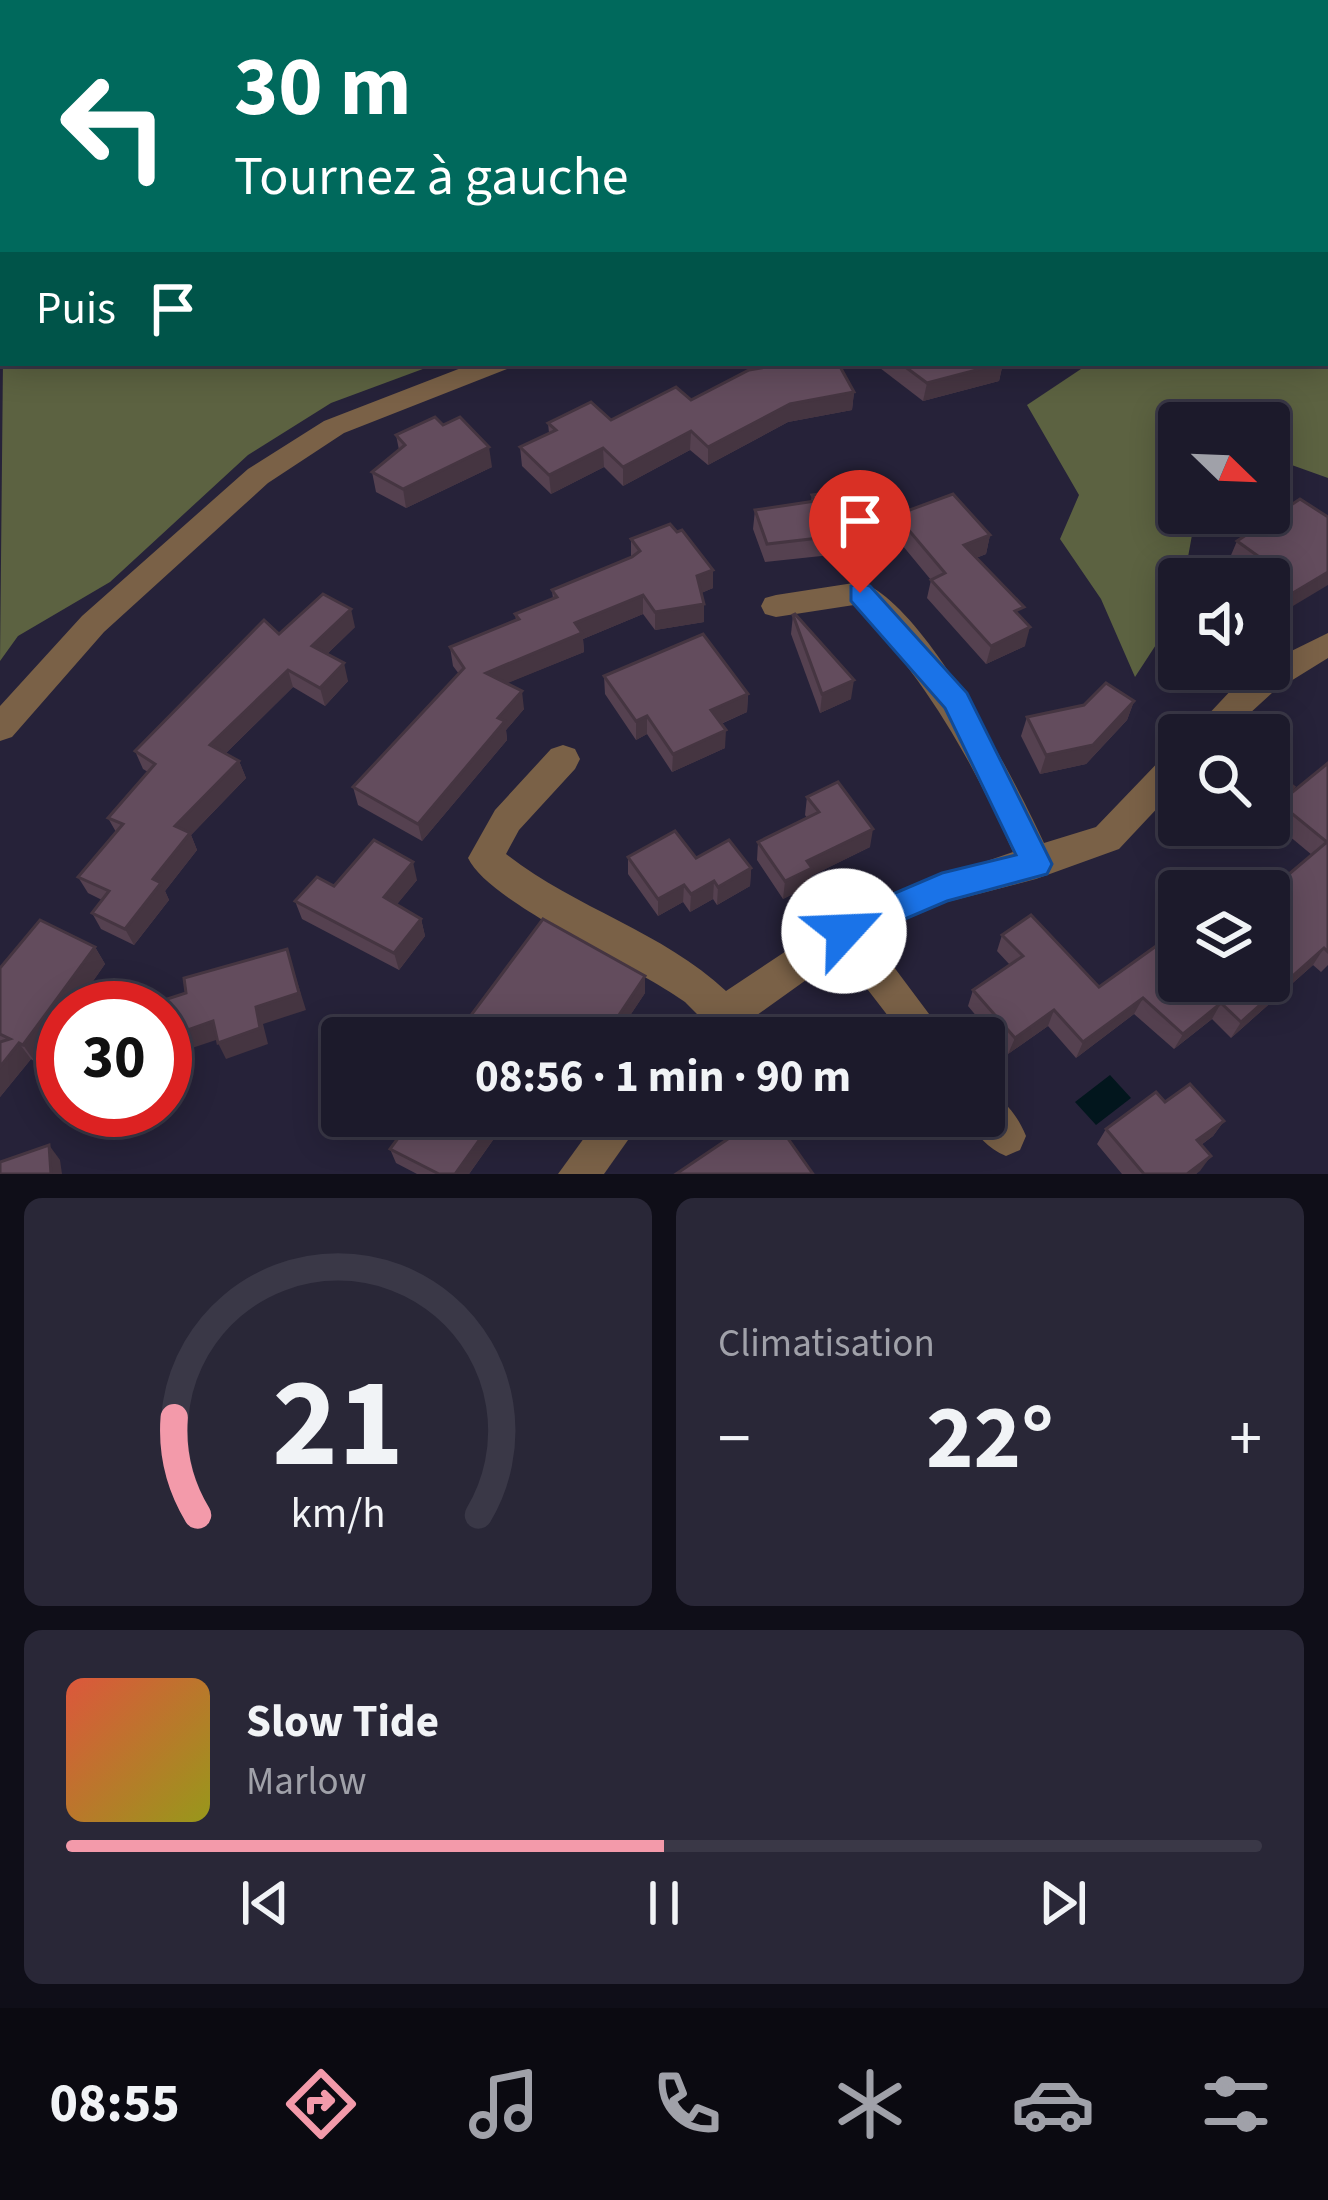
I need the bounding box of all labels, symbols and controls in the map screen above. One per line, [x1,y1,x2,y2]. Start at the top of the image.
text: 30 m [234,28,412,148]
icon: left [36,48,192,204]
text: Tournez à gauche [234,139,629,216]
icon: arrive [140,276,206,342]
text: Puis [36,277,116,341]
north arrow [1158,402,1290,534]
map controls [1158,402,1290,1002]
pin [809,470,911,593]
icon: arrive [827,488,893,554]
button: sound [1158,558,1290,690]
button: search [1158,714,1290,846]
position arrow [781,868,907,994]
button: layers [1158,870,1290,1002]
speed limit sign: 30 [36,981,192,1137]
text: 08:56 · 1 min · 90 m [475,1045,851,1109]
text: Climatisation [718,1316,935,1372]
text: 21 [272,1336,404,1514]
text: 22° [926,1375,1054,1503]
text: − [718,1392,751,1486]
text: + [1229,1392,1262,1486]
text: km/h [290,1483,386,1544]
text: Slow Tide [246,1690,439,1754]
text: Marlow [246,1754,367,1810]
icon: previous [232,1870,298,1936]
icon: pause [631,1870,697,1936]
icon: next [1030,1870,1096,1936]
icon: directions [279,2062,363,2146]
icon: music [462,2062,546,2146]
icon: phone [645,2062,729,2146]
icon: climate [828,2062,912,2146]
icon: car [1011,2062,1095,2146]
icon: filters [1194,2062,1278,2146]
text: 08:55 [50,2066,180,2143]

